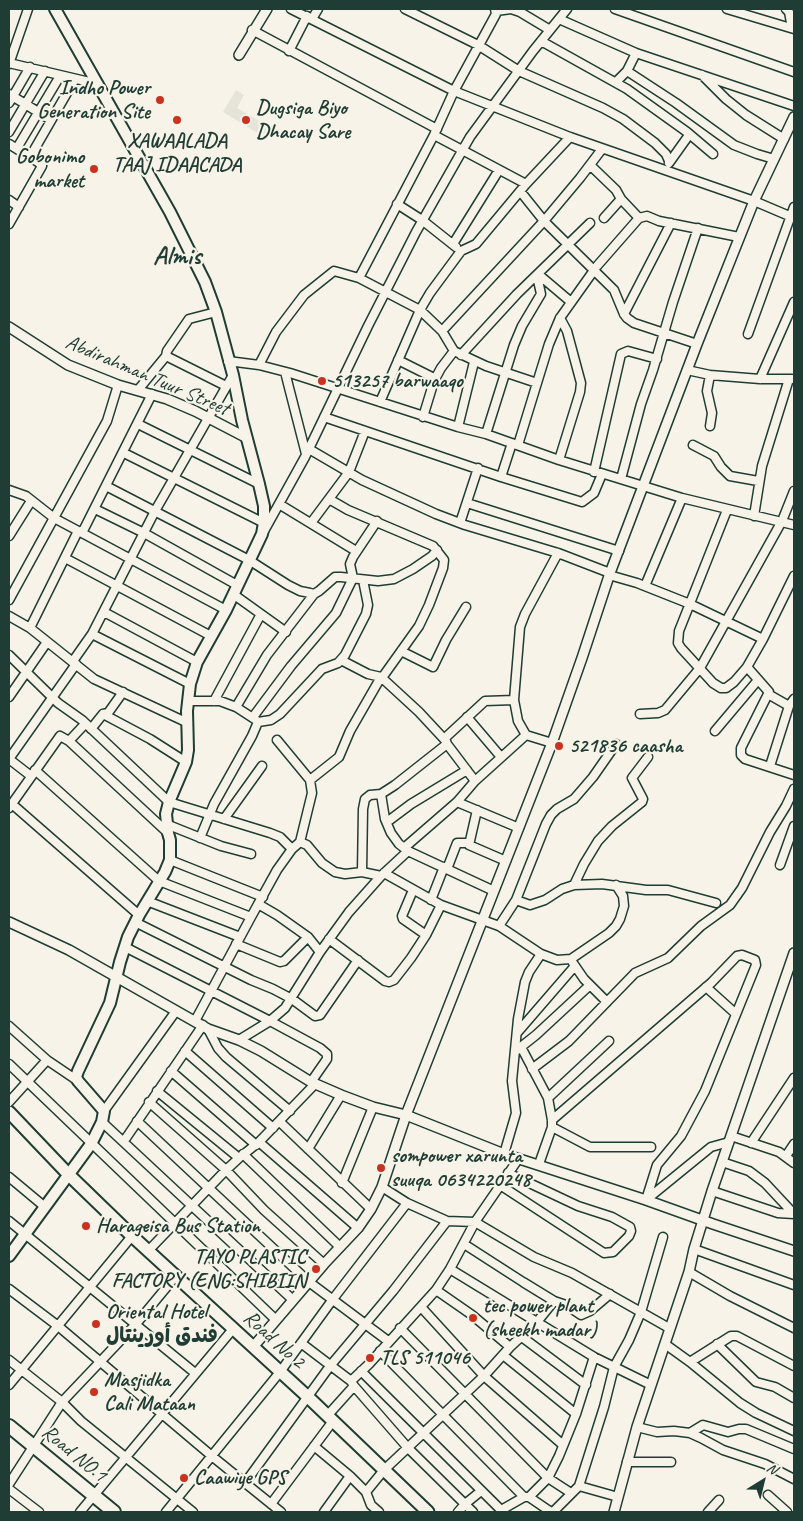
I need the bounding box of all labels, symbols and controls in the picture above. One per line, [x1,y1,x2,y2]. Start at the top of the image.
place label: Indho Power Generation Site [37,75,150,125]
marker: Indho Power Generation Site [154,94,166,106]
place label: Dugsiga Biyo Dhacay Sare [256,95,350,145]
marker: XAWAALADA TAAJ IDAACADA [171,114,183,126]
marker: Dugsiga Biyo Dhacay Sare [240,114,252,126]
place label: XAWAALADA TAAJ IDAACADA [113,128,241,178]
place label: Gobonimo market [16,144,84,194]
marker: Gobonimo market [88,163,100,175]
district label: Almis [153,241,201,273]
street label: Abdirahman Tuur Street [61,330,233,422]
place label: 513257 barwaaqo [332,368,463,394]
marker: 513257 barwaaqo [316,375,328,387]
place label: 521836 caasha [569,733,682,759]
marker: 521836 caasha [553,740,565,752]
place label: sompower xarunta suuqa 0634220248 [391,1143,531,1193]
marker: sompower xarunta suuqa 0634220248 [375,1162,387,1174]
place label: Harageisa Bus Station [96,1213,260,1239]
marker: Harageisa Bus Station [80,1220,92,1232]
place label: TAYO PLASTIC FACTORY (ENG:SHIBIIN [112,1244,306,1294]
marker: TAYO PLASTIC FACTORY (ENG:SHIBIIN [310,1263,322,1275]
place label: tec power plant (sheekh madar) [483,1293,597,1343]
place label: Oriental Hotel فندق أورينتال [106,1299,218,1349]
street label: Road No 2 [238,1306,310,1374]
marker: tec power plant (sheekh madar) [467,1312,479,1324]
marker: Oriental Hotel فندق أورينتال [90,1318,102,1330]
place label: TLS 511046 [380,1345,470,1371]
marker: TLS 511046 [364,1352,376,1364]
place label: Masjidka Cali Mataan [104,1367,195,1417]
marker: Masjidka Cali Mataan [88,1386,100,1398]
street label: Road NO.1 [36,1420,112,1488]
north arrow [738,1456,788,1506]
text: N [764,1459,781,1478]
place label: Caawiye GPS [194,1465,286,1491]
marker: Caawiye GPS [178,1472,190,1484]

